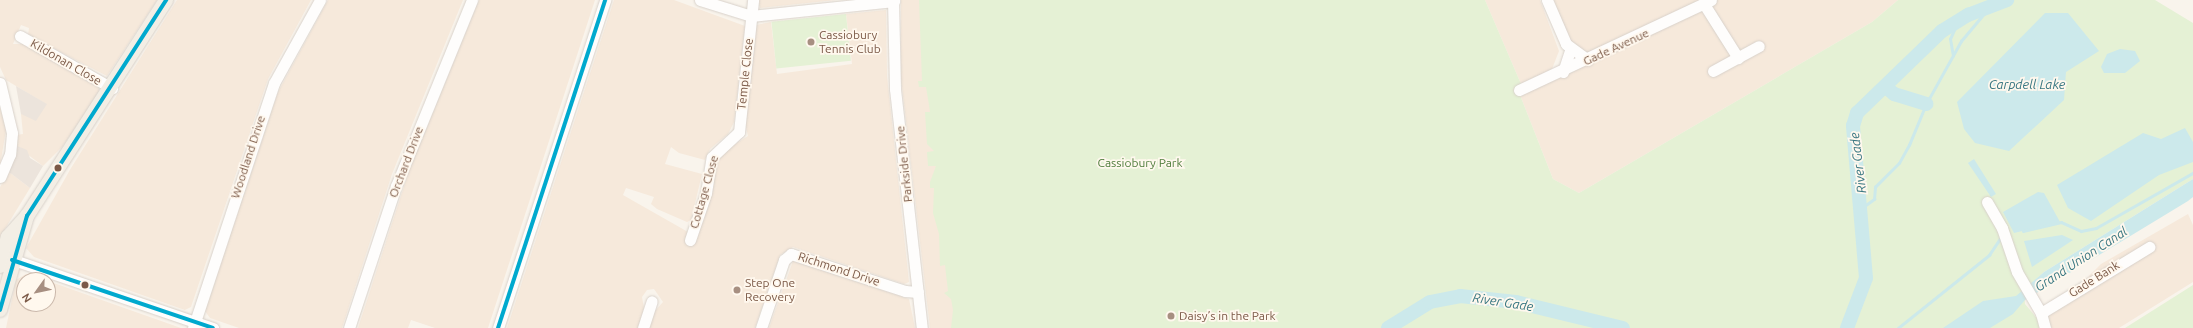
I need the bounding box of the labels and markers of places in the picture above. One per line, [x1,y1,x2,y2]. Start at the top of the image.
place label: Cassiobury Tennis Club [819,28,881,56]
marker: Cassiobury Tennis Club [806,37,816,47]
unlabelled marker [53,163,63,173]
place label: Step One Recovery [745,276,795,304]
unlabelled marker [80,280,90,290]
marker: Step One Recovery [732,285,742,295]
place label: Daisy’s in the Park [1179,309,1276,323]
marker: Daisy’s in the Park [1166,311,1176,321]

